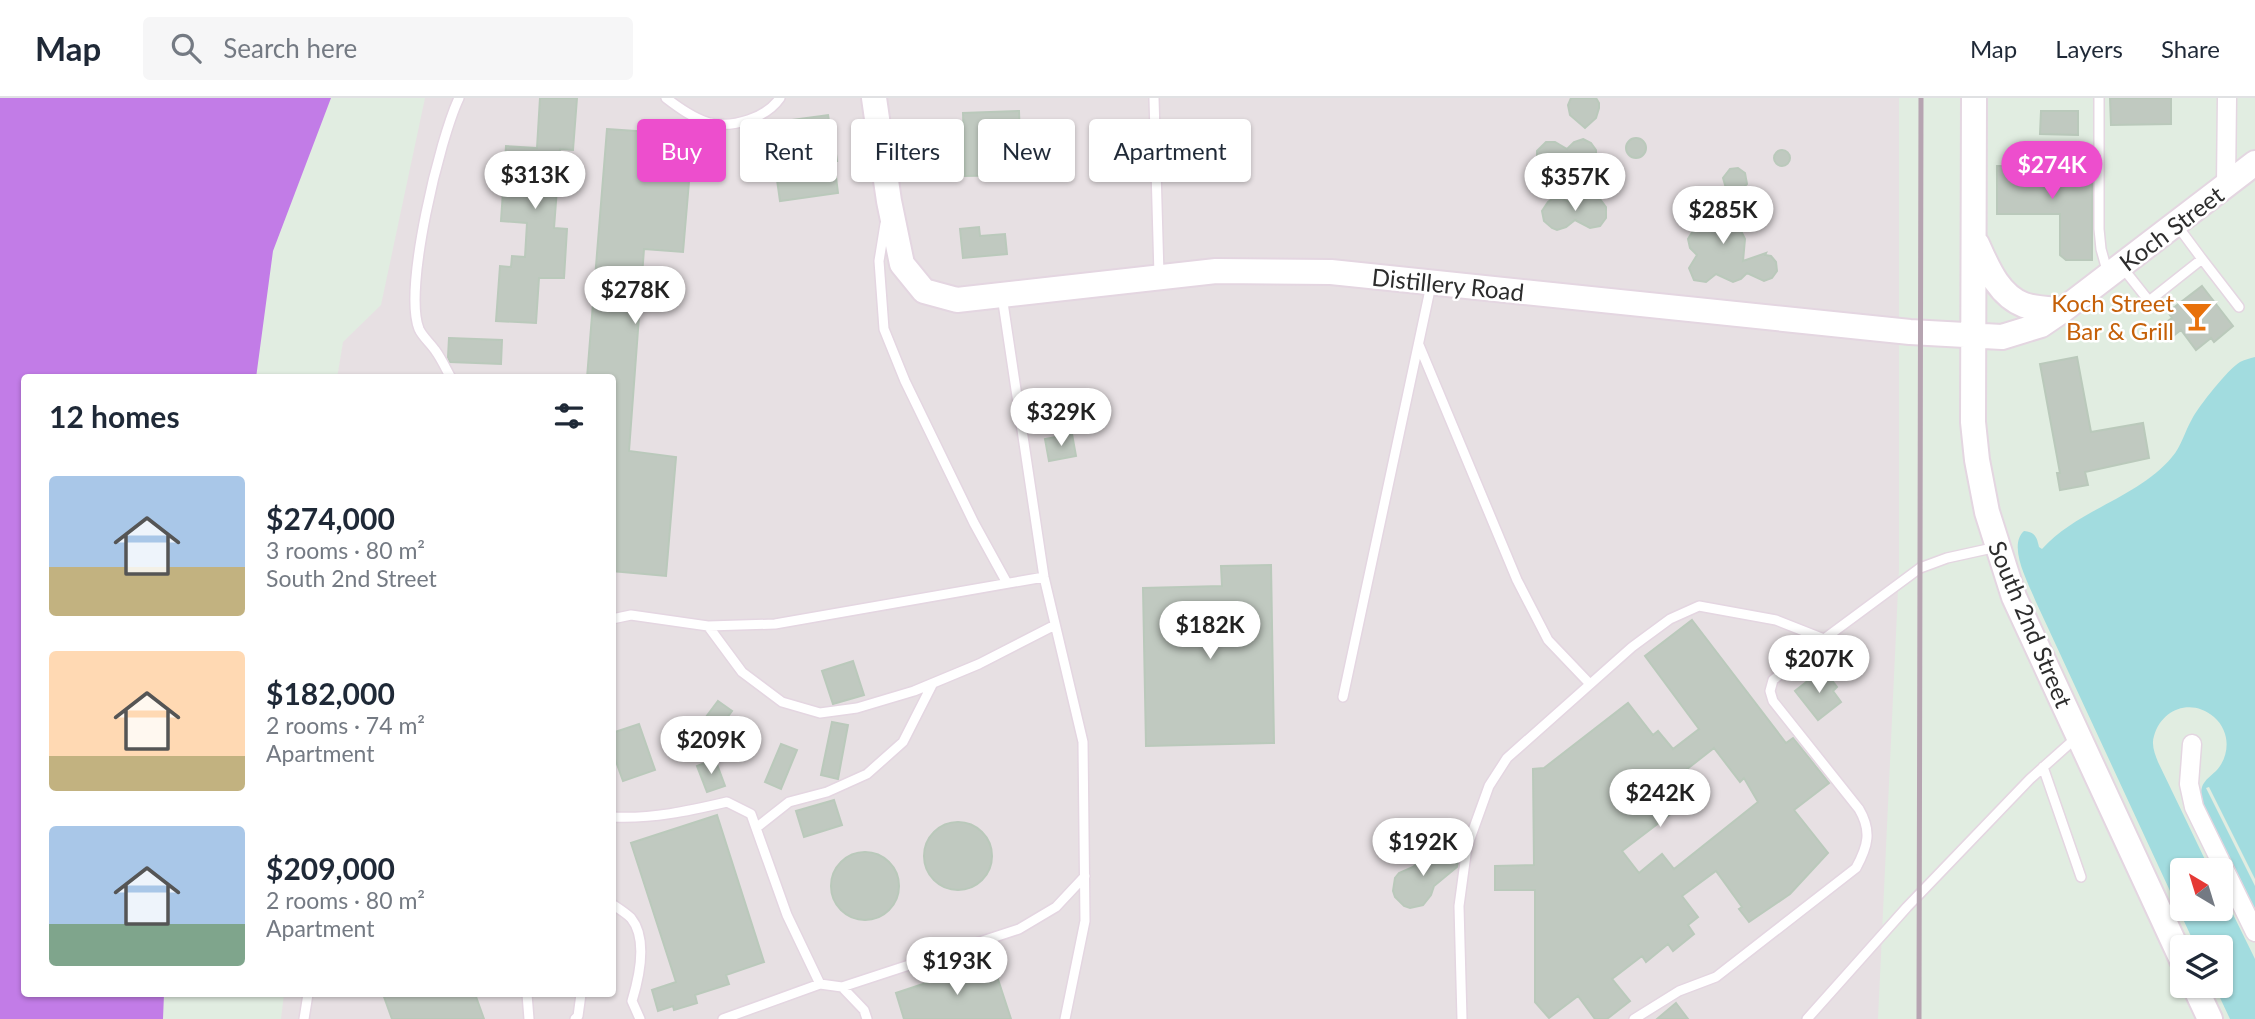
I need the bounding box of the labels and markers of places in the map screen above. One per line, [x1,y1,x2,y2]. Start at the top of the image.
pin: $274K [2003,141,2101,201]
pin: $313K [486,152,584,211]
pin: $357K [1526,153,1624,213]
pin: $285K [1674,186,1772,246]
pin: $278K [586,266,684,326]
place label: Koch Street Bar & Grill [2051,288,2174,345]
bar icon: Koch Street Bar & Grill [2180,299,2214,333]
pin: $329K [1012,388,1110,448]
pin: $182K [1161,602,1259,661]
pin: $207K [1770,636,1868,695]
pin: $209K [662,716,760,776]
pin: $242K [1611,770,1709,829]
pin: $192K [1374,818,1472,878]
pin: $193K [908,937,1006,997]

